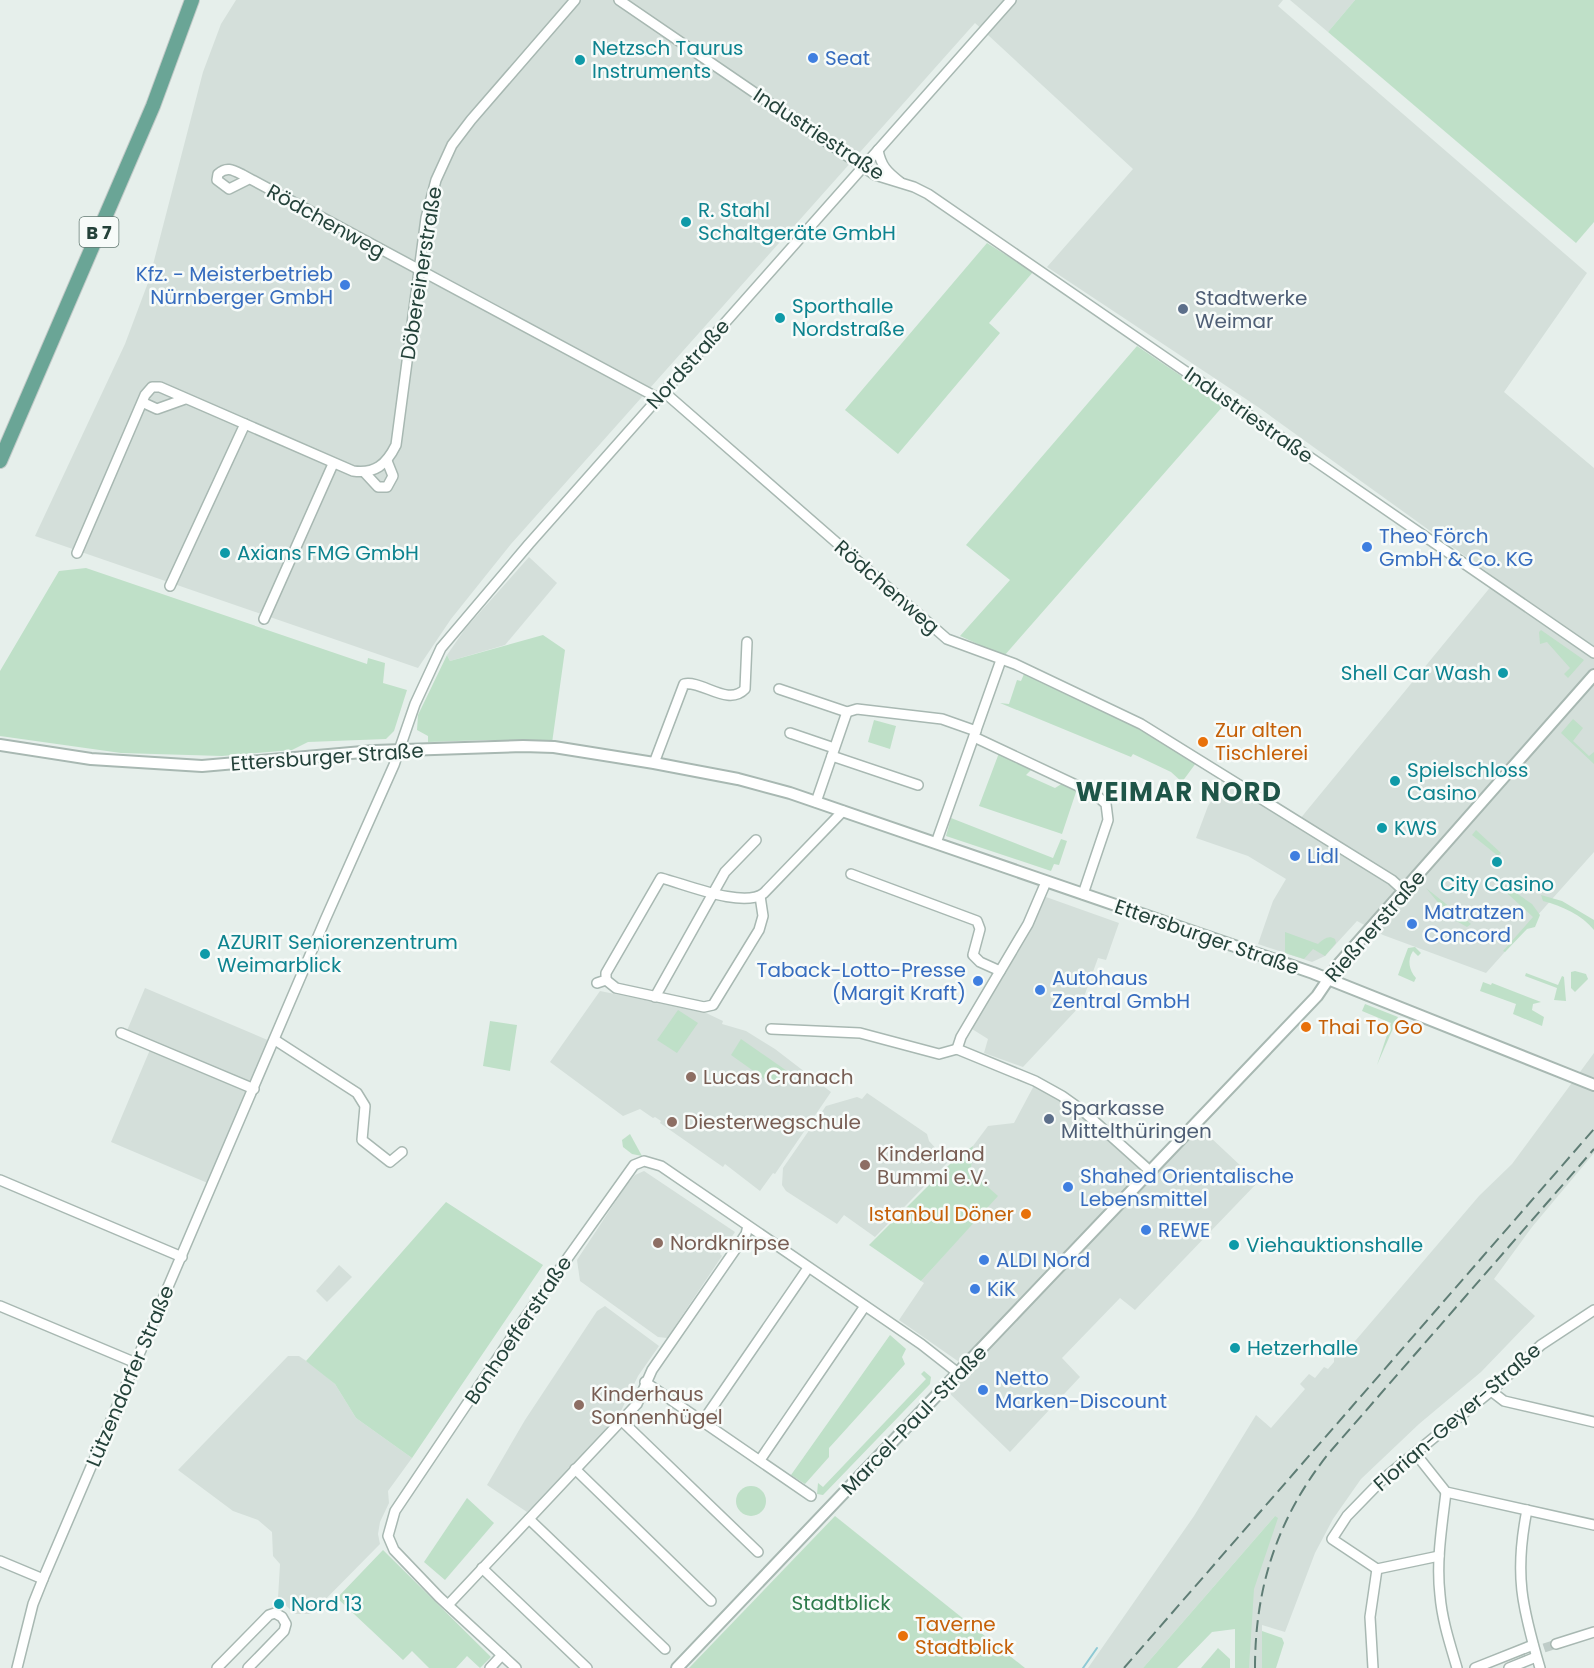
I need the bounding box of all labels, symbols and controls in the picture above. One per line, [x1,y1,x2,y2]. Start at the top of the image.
place label: Netzsch Taurus Instruments [592,34,743,85]
place label: Seat [825,44,870,72]
marker: Seat [806,51,820,65]
marker: Netzsch Taurus Instruments [573,53,587,67]
street label: Industriestraße [748,81,890,187]
street label: Rödchenweg [262,177,390,265]
street label: Döbereinerstraße [393,184,449,362]
place label: R. Stahl Schaltgeräte GmbH [698,196,896,247]
marker: R. Stahl Schaltgeräte GmbH [679,215,693,229]
road number: B 7 [80,217,118,247]
place label: Kfz. - Meisterbetrieb Nürnberger GmbH [136,260,333,311]
marker: Kfz. - Meisterbetrieb Nürnberger GmbH [338,278,352,292]
place label: Stadtwerke Weimar [1195,284,1307,335]
place label: Sporthalle Nordstraße [792,292,905,343]
marker: Stadtwerke Weimar [1176,302,1190,316]
marker: Sporthalle Nordstraße [773,311,787,325]
street label: Nordstraße [640,313,736,415]
street label: Industriestraße [1179,360,1319,470]
place label: Theo Förch GmbH & Co. KG [1379,522,1533,573]
street label: Rödchenweg [828,533,946,641]
place label: Axians FMG GmbH [237,539,419,567]
marker: Theo Förch GmbH & Co. KG [1360,540,1374,554]
marker: Axians FMG GmbH [218,546,232,560]
place label: Shell Car Wash [1341,659,1491,687]
marker: Shell Car Wash [1496,666,1510,680]
place label: Zur alten Tischlerei [1215,716,1308,767]
marker: Zur alten Tischlerei [1196,735,1210,749]
street label: Ettersburger Straße [229,736,425,778]
place label: Spielschloss Casino [1407,756,1528,807]
district label: WEIMAR NORD [1076,774,1282,810]
marker: Spielschloss Casino [1388,774,1402,788]
place label: KWS [1394,814,1437,842]
marker: KWS [1375,821,1389,835]
place label: Lidl [1307,842,1339,870]
marker: Lidl [1288,849,1302,863]
marker: City Casino [1490,855,1504,869]
street label: Rießnerstraße [1318,864,1432,988]
place label: City Casino [1440,870,1554,898]
street label: Ettersburger Straße [1111,892,1303,982]
place label: Matratzen Concord [1424,898,1525,949]
marker: Matratzen Concord [1405,917,1419,931]
place label: AZURIT Seniorenzentrum Weimarblick [217,928,458,979]
marker: AZURIT Seniorenzentrum Weimarblick [198,947,212,961]
place label: Taback-Lotto-Presse (Margit Kraft) [757,956,966,1007]
place label: Autohaus Zentral GmbH [1052,964,1190,1015]
marker: Taback-Lotto-Presse (Margit Kraft) [971,974,985,988]
marker: Autohaus Zentral GmbH [1033,983,1047,997]
place label: Thai To Go [1318,1013,1423,1041]
marker: Thai To Go [1299,1020,1313,1034]
place label: Lucas Cranach [703,1063,854,1091]
marker: Lucas Cranach [684,1070,698,1084]
place label: Sparkasse Mittelthüringen [1061,1094,1212,1145]
place label: Diesterwegschule [684,1108,861,1136]
marker: Sparkasse Mittelthüringen [1042,1112,1056,1126]
marker: Diesterwegschule [665,1115,679,1129]
place label: Kinderland Bummi e.V. [877,1140,988,1191]
marker: Kinderland Bummi e.V. [858,1158,872,1172]
place label: Shahed Orientalische Lebensmittel [1080,1162,1294,1213]
marker: Shahed Orientalische Lebensmittel [1061,1180,1075,1194]
place label: Istanbul Döner [869,1200,1014,1228]
marker: Istanbul Döner [1019,1207,1033,1221]
place label: REWE [1158,1216,1210,1244]
marker: REWE [1139,1223,1153,1237]
place label: Nordknirpse [670,1229,790,1257]
place label: Viehauktionshalle [1246,1231,1423,1259]
marker: Nordknirpse [651,1236,665,1250]
marker: Viehauktionshalle [1227,1238,1241,1252]
place label: ALDI Nord [996,1246,1090,1274]
street label: Bonhoefferstraße [458,1250,578,1410]
marker: ALDI Nord [977,1253,991,1267]
place label: KiK [987,1275,1016,1303]
street label: Lützendorfer Straße [79,1281,181,1471]
marker: KiK [968,1282,982,1296]
place label: Hetzerhalle [1247,1334,1358,1362]
street label: Florian-Geyer-Straße [1367,1336,1547,1498]
street label: Marcel-Paul-Straße [835,1339,993,1501]
marker: Hetzerhalle [1228,1341,1242,1355]
place label: Netto Marken-Discount [995,1364,1167,1415]
place label: Kinderhaus Sonnenhügel [591,1380,723,1431]
marker: Netto Marken-Discount [976,1383,990,1397]
marker: Kinderhaus Sonnenhügel [572,1398,586,1412]
park label: Stadtblick [791,1589,891,1617]
place label: Nord 13 [291,1590,362,1618]
marker: Nord 13 [272,1597,286,1611]
place label: Taverne Stadtblick [915,1610,1015,1661]
marker: Taverne Stadtblick [896,1629,910,1643]

